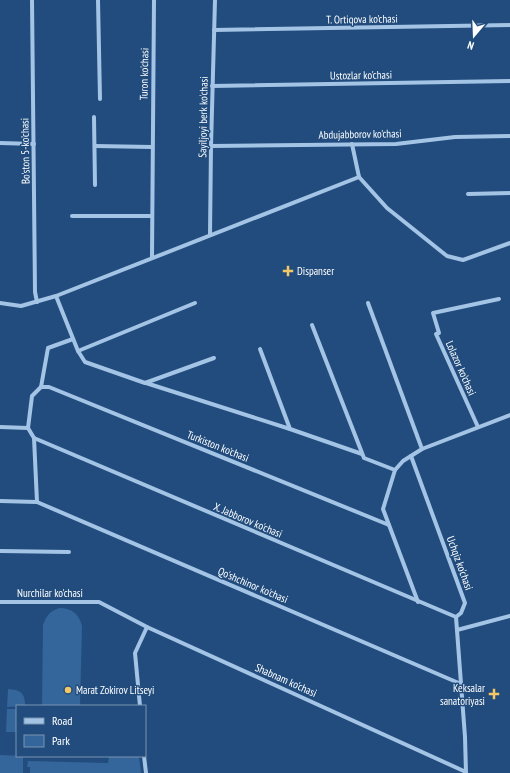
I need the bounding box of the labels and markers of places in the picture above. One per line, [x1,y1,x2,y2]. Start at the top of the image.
place label: Dispanser [297,264,334,278]
marker: Dispanser [282,265,294,277]
place label: Keksalar sanatoriyasi [440,681,485,708]
place label: Marat Zokirov Litseyi [76,683,154,697]
marker: Marat Zokirov Litseyi [63,685,73,695]
marker: Keksalar sanatoriyasi [488,688,500,700]

